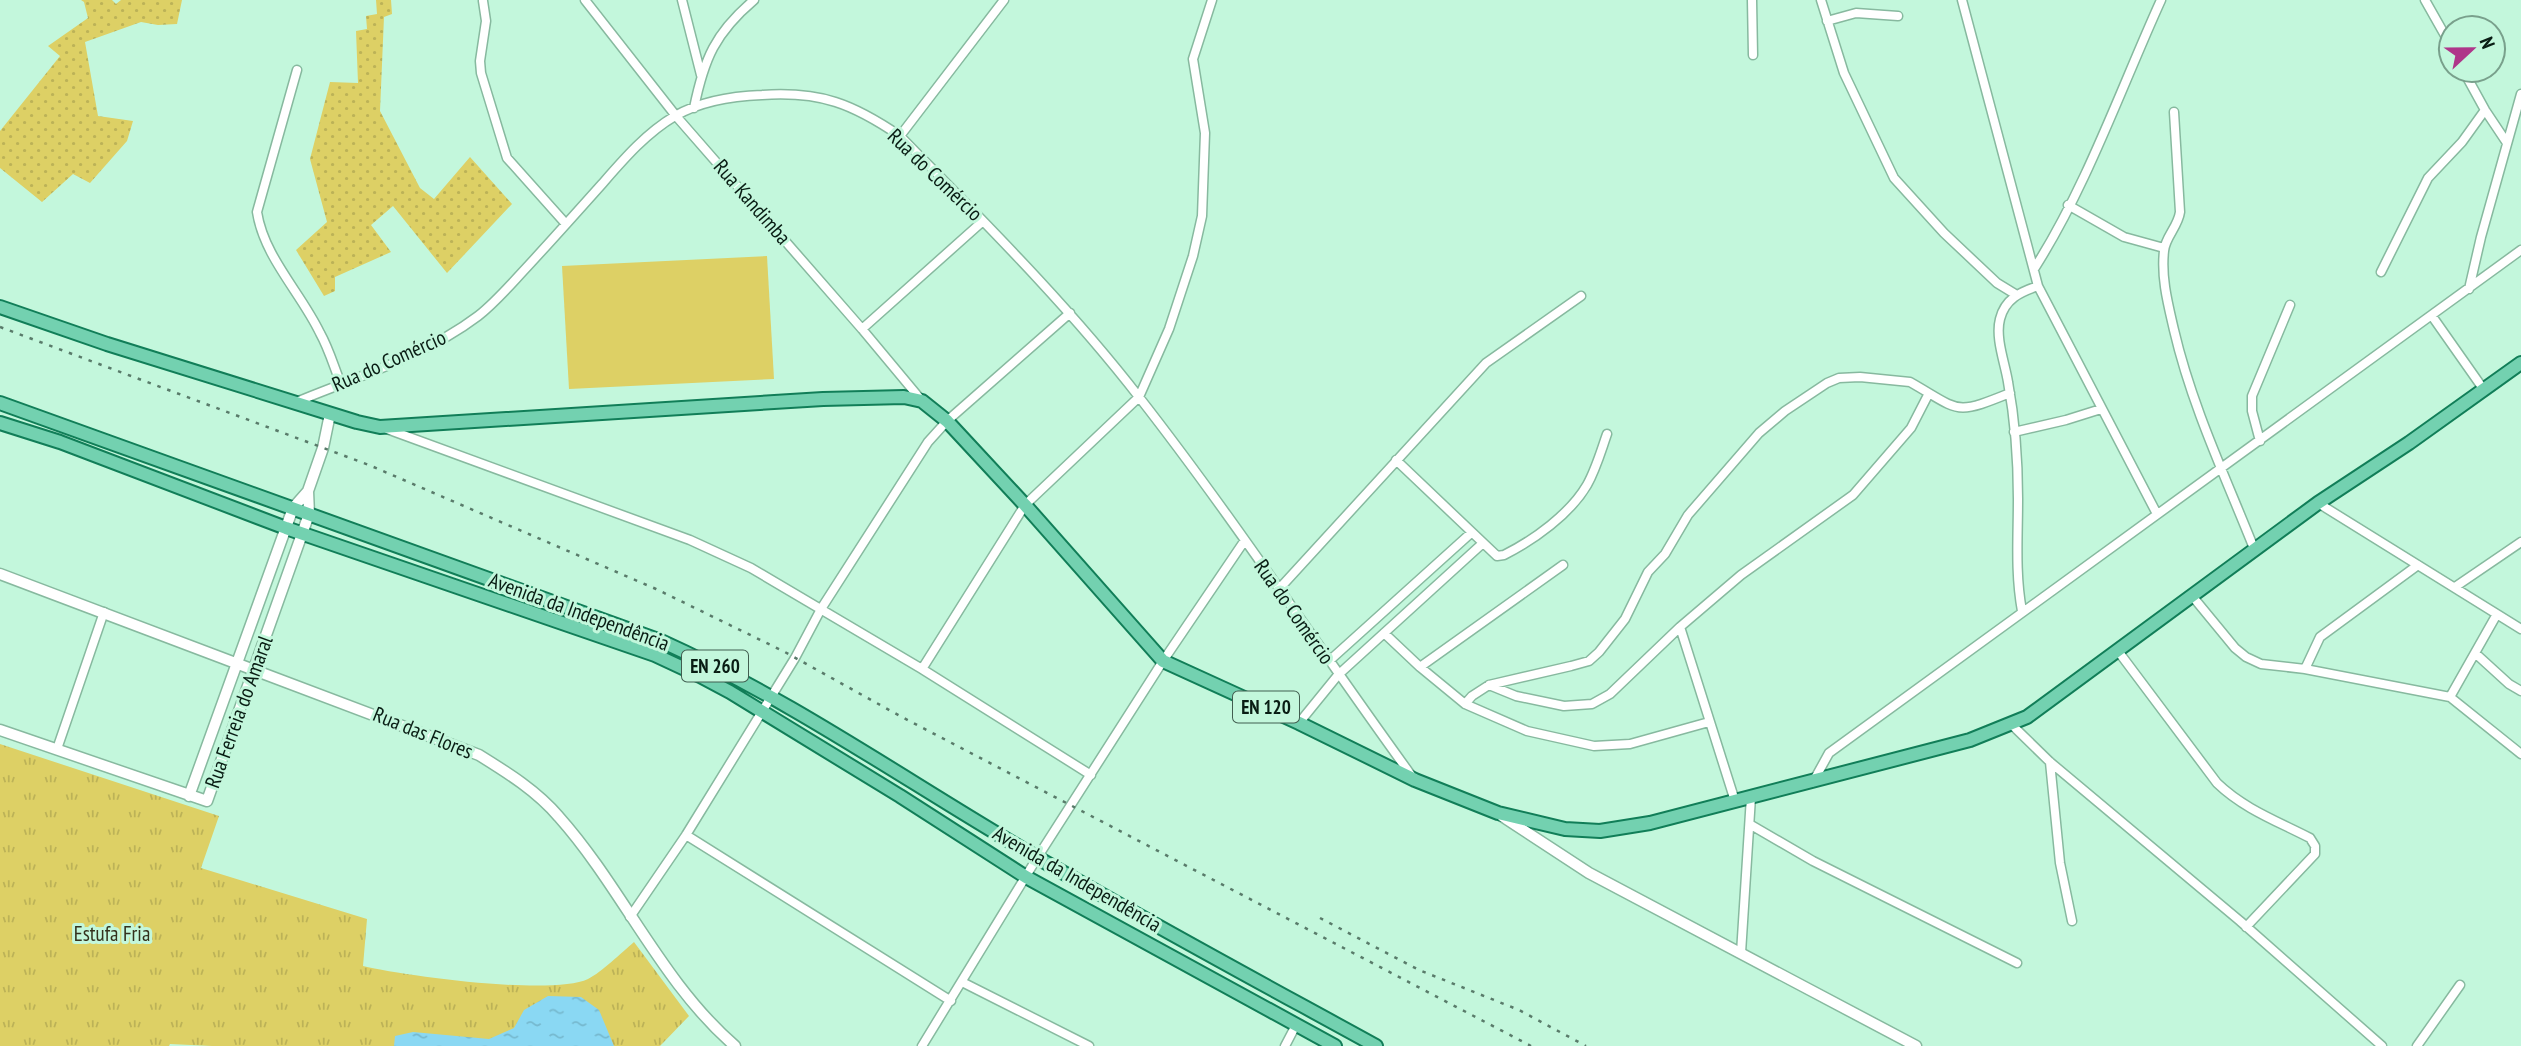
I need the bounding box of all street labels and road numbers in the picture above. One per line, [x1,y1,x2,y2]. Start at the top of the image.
street label: Rua do Comércio [882,123,989,227]
street label: Rua Kandimba [708,153,797,250]
street label: Rua do Comércio [328,323,450,398]
street label: Rua do Comércio [1248,554,1340,669]
street label: Avenida da Independência [485,566,673,657]
street label: Rua Ferreia do Amaral [198,632,279,792]
road number: EN 260 [682,650,748,681]
road number: EN 120 [1233,692,1299,722]
street label: Rua das Flores [369,700,477,765]
street label: Avenida da Independência [988,819,1166,938]

